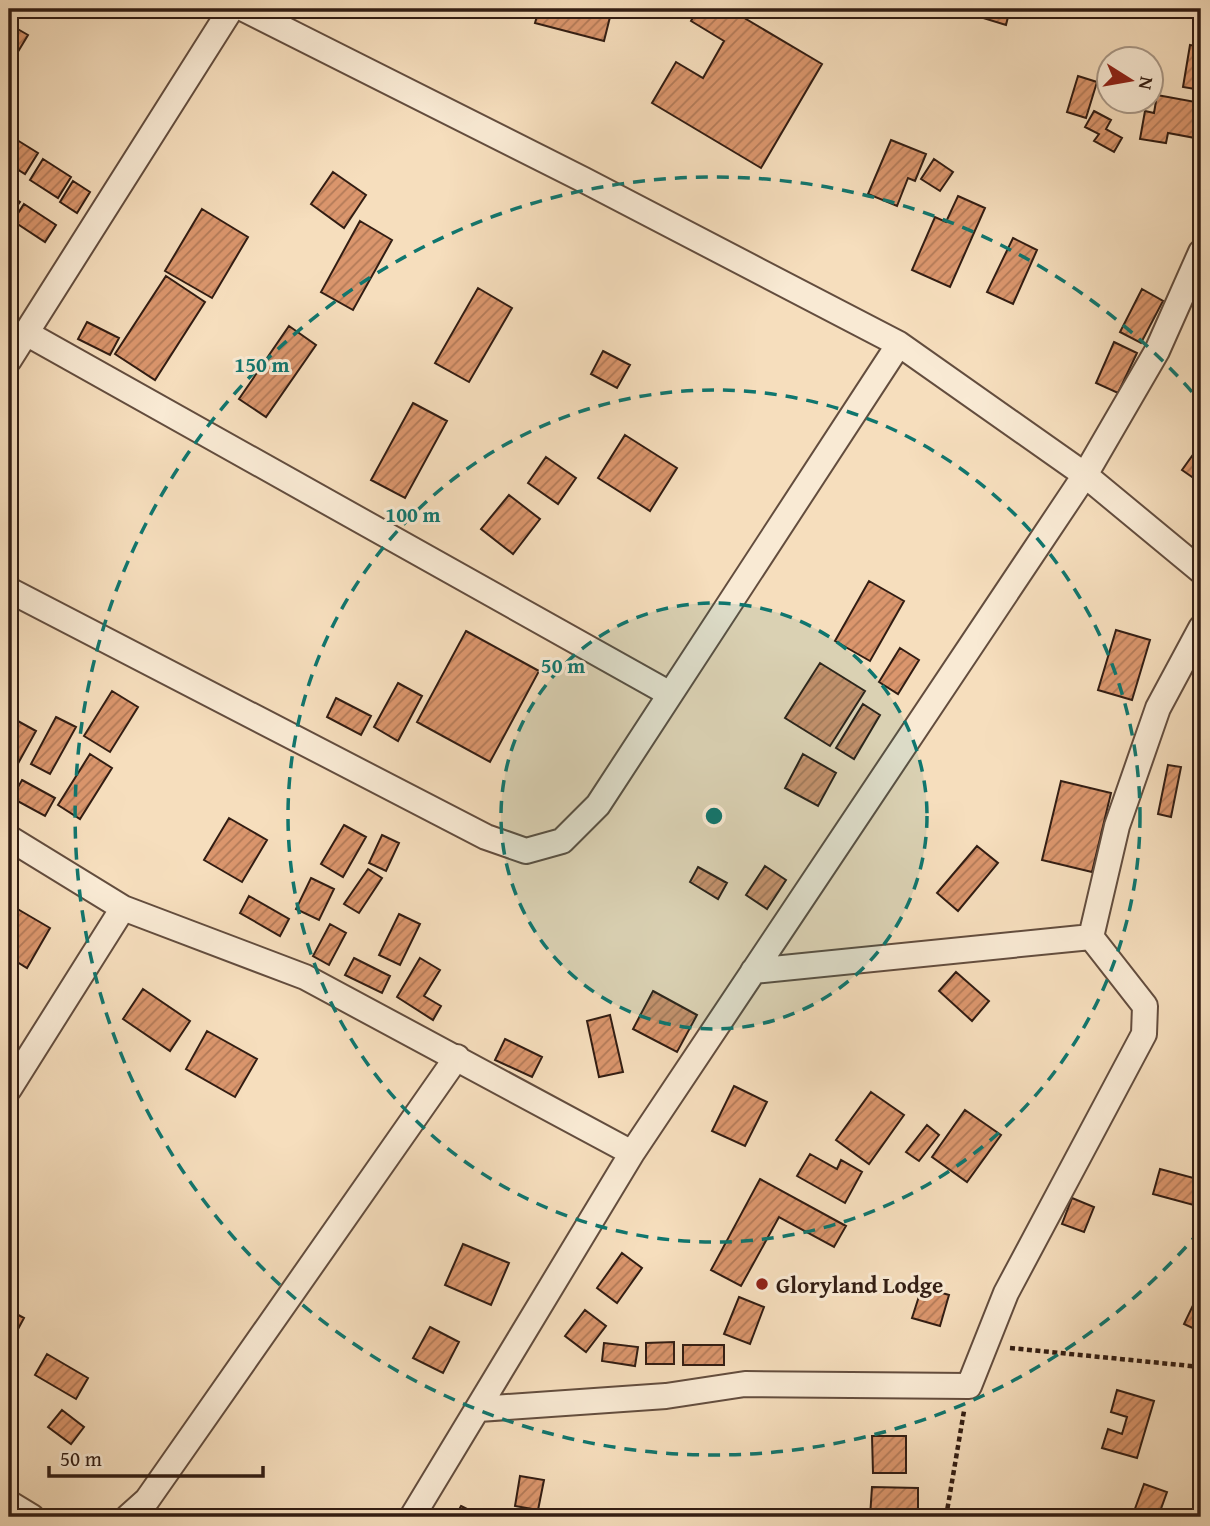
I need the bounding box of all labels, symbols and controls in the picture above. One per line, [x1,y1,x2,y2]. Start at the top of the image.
north arrow [1094,46,1164,116]
text: N [1132,74,1162,92]
text: 150 m [234,349,290,380]
text: 100 m [385,499,441,530]
text: 50 m [541,650,585,681]
centre of rings [702,804,726,828]
place label: Gloryland Lodge [776,1268,943,1301]
marker: Gloryland Lodge [754,1276,770,1292]
scale bar [49,1435,262,1479]
text: 50 m [60,1443,102,1474]

